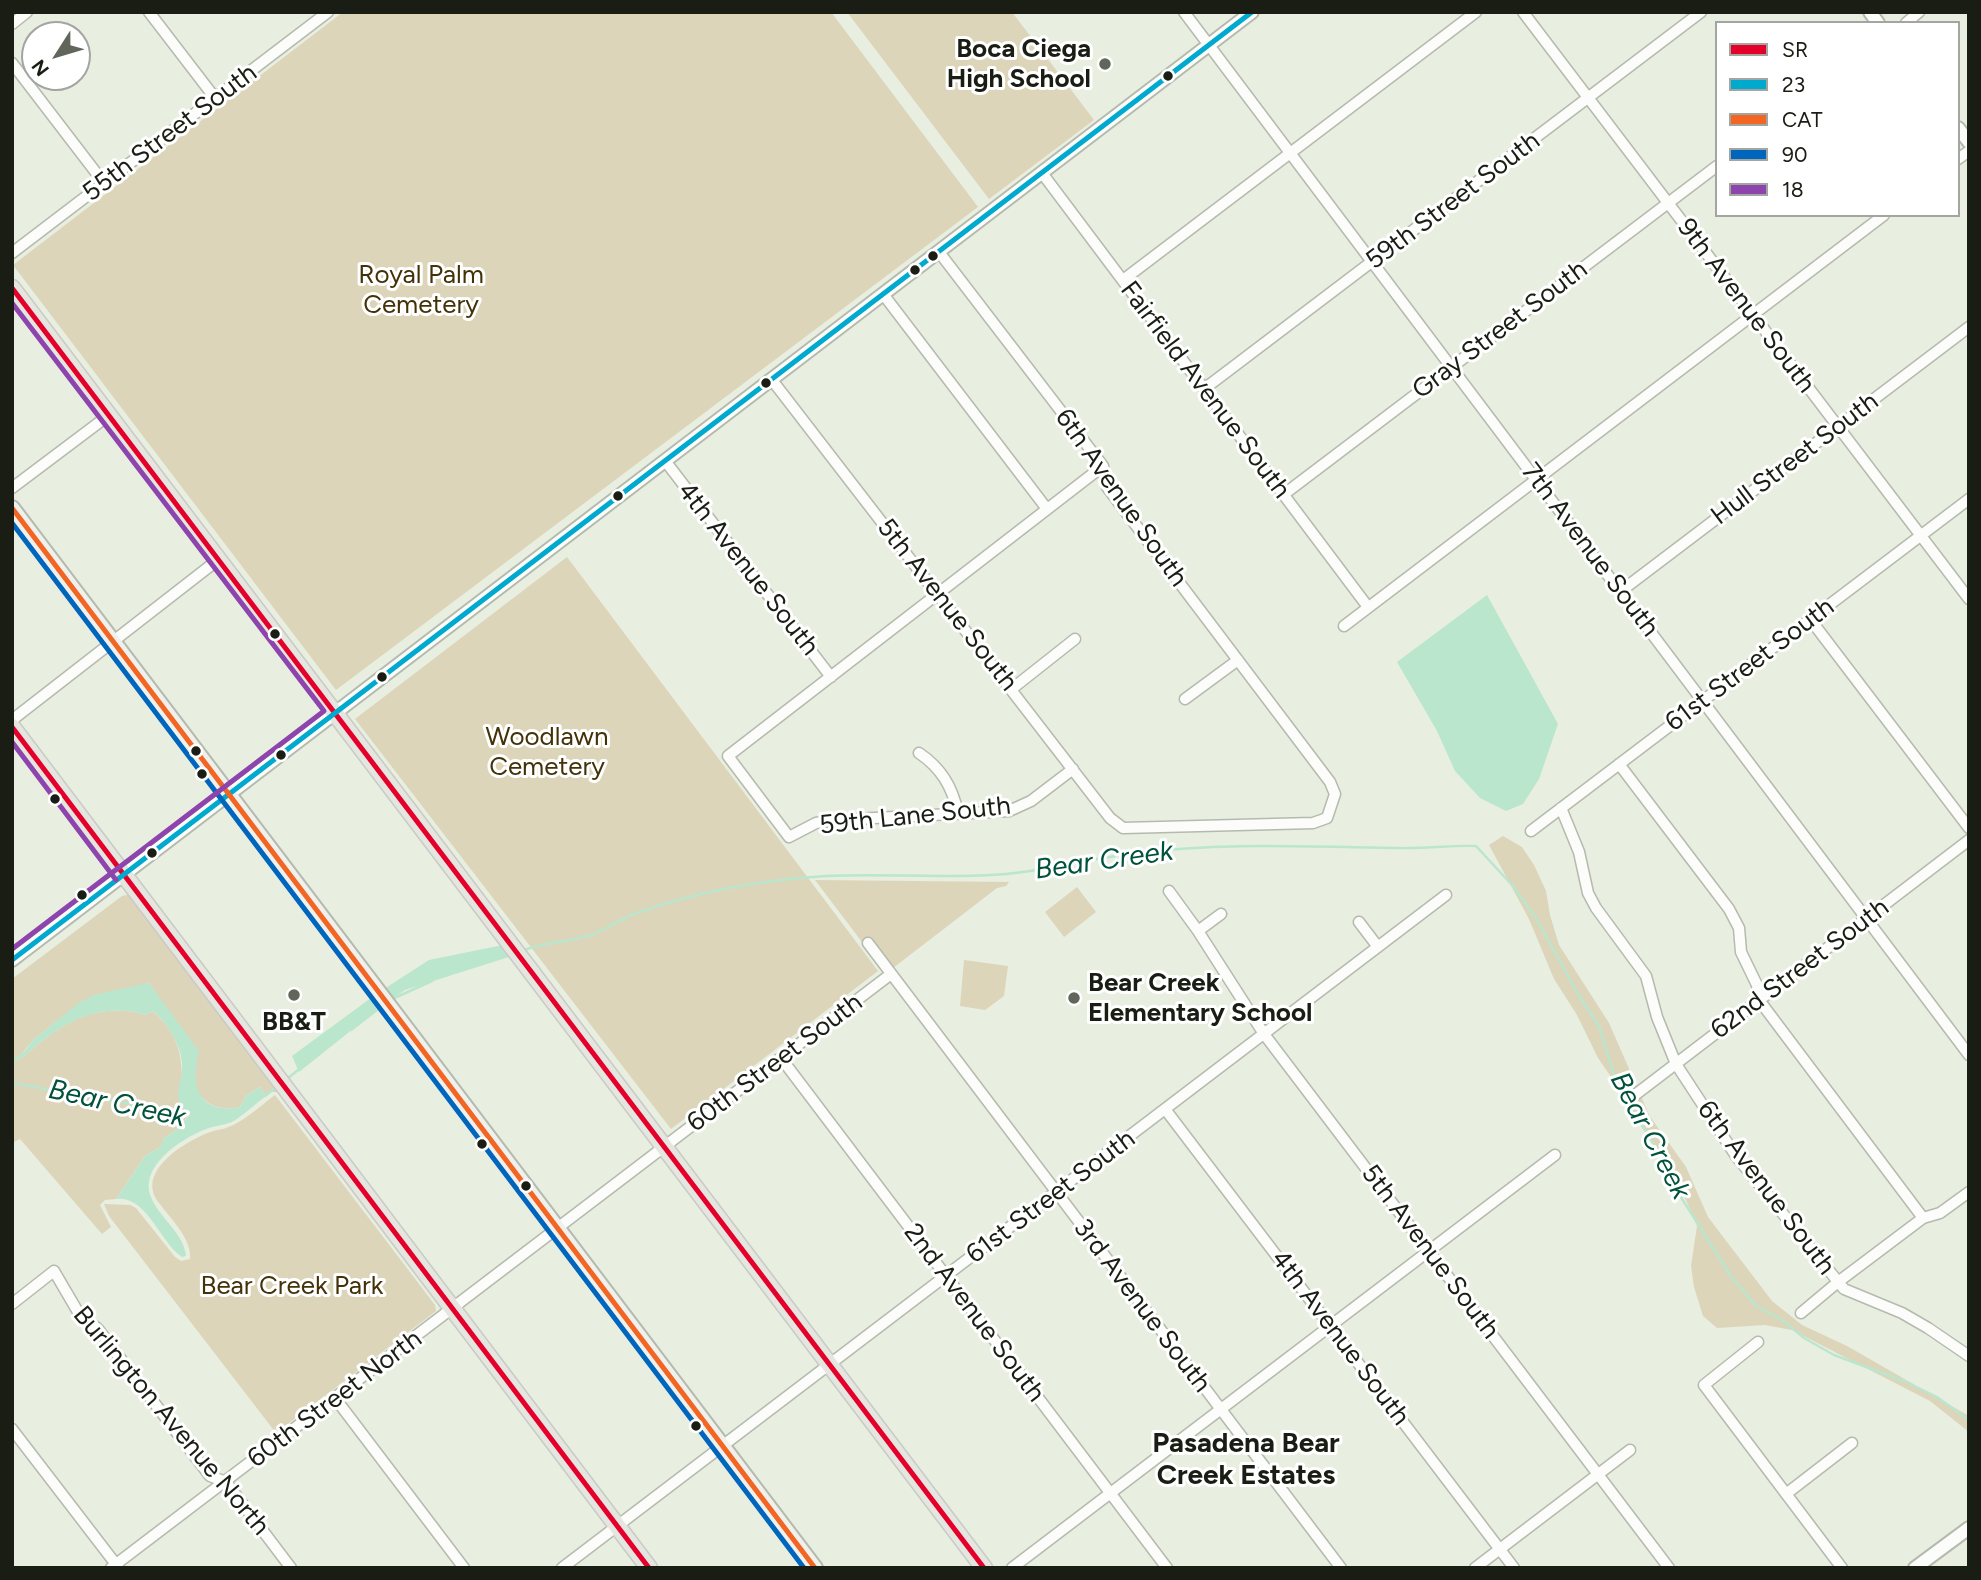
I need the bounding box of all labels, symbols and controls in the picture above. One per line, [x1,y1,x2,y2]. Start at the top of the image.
north arrow [21,21,91,91]
legend [1715,21,1960,217]
place label: Boca Ciega High School [947,33,1091,94]
text: SR [1782,37,1808,62]
text: N [27,55,54,81]
marker: Boca Ciega High School [1097,56,1113,72]
street label: 55th Street South [77,57,263,209]
unlabelled marker [1161,69,1175,83]
text: 23 [1782,72,1805,97]
text: CAT [1782,107,1823,132]
street label: 59th Street South [1360,125,1546,277]
text: 90 [1782,142,1807,167]
text: 18 [1782,177,1804,202]
street label: 9th Avenue South [1670,213,1822,399]
unlabelled marker [926,249,940,263]
street label: Gray Street South [1406,254,1594,406]
park label: Royal Palm Cemetery [358,259,484,320]
unlabelled marker [908,263,922,277]
street label: Fairfield Avenue South [1113,275,1297,505]
unlabelled marker [759,376,773,390]
street label: Hull Street South [1705,386,1885,532]
street label: 6th Avenue South [1048,403,1194,593]
street label: 7th Avenue South [1515,457,1665,643]
street label: 4th Avenue South [671,476,825,662]
unlabelled marker [611,489,625,503]
street label: 5th Avenue South [870,513,1024,697]
street label: 61st Street South [1660,591,1840,739]
unlabelled marker [268,627,282,641]
unlabelled marker [375,670,389,684]
park label: Woodlawn Cemetery [486,721,608,782]
unlabelled marker [189,744,203,758]
unlabelled marker [274,748,288,762]
unlabelled marker [195,767,209,781]
street label: 59th Lane South [818,790,1012,842]
unlabelled marker [48,792,62,806]
water label: Bear Creek [1033,835,1175,887]
unlabelled marker [145,846,159,860]
unlabelled marker [75,888,89,902]
street label: 62nd Street South [1705,892,1895,1046]
place label: Bear Creek Elementary School [1088,967,1312,1028]
marker: BB&T [286,987,302,1003]
street label: 60th Street South [681,987,869,1139]
marker: Bear Creek Elementary School [1066,990,1082,1006]
place label: BB&T [262,1006,326,1038]
water label: Bear Creek [1602,1067,1698,1205]
water label: Bear Creek [45,1073,189,1135]
street label: 6th Avenue South [1690,1095,1842,1281]
street label: 61st Street South [961,1123,1141,1271]
unlabelled marker [475,1137,489,1151]
street label: 5th Avenue South [1354,1159,1506,1345]
unlabelled marker [519,1179,533,1193]
street label: 3rd Avenue South [1067,1213,1217,1399]
street label: 2nd Avenue South [897,1218,1051,1408]
street label: 4th Avenue South [1264,1244,1416,1432]
park label: Bear Creek Park [201,1270,383,1302]
street label: Burlington Avenue North [66,1300,276,1542]
street label: 60th Street North [242,1323,428,1475]
unlabelled marker [689,1419,703,1433]
district label: Pasadena Bear Creek Estates [1152,1427,1340,1493]

